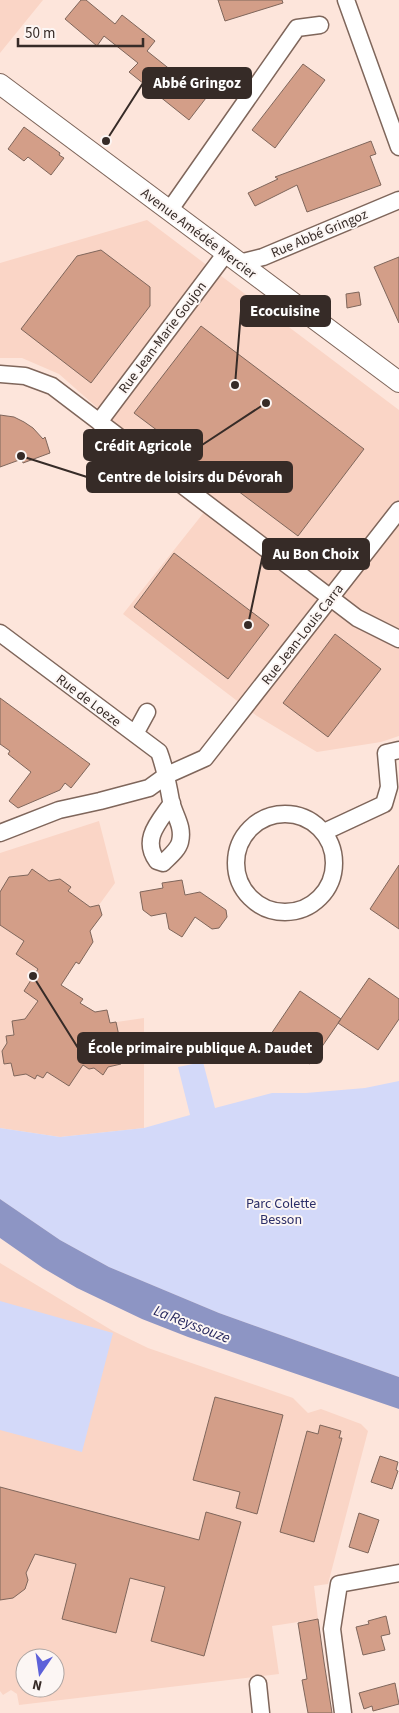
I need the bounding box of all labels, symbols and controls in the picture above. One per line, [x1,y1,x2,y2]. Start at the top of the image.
scale bar [18,15,142,47]
text: 50 m [25,23,55,44]
callout: Abbé Gringoz [143,68,251,98]
text: Abbé Gringoz [152,73,241,94]
street label: Avenue Amédée Mercier [136,184,260,284]
street label: Rue Abbé Gringoz [268,205,371,263]
street label: Rue Jean-Marie Goujon [114,277,212,398]
callout: Ecocuisine [241,296,330,326]
text: Ecocuisine [250,301,320,322]
callout: Crédit Agricole [84,430,202,460]
text: Crédit Agricole [94,436,192,457]
callout: Centre de loisirs du Dévorah [87,462,292,492]
text: Centre de loisirs du Dévorah [97,467,283,488]
callout: Au Bon Choix [263,539,369,569]
text: Au Bon Choix [272,544,360,565]
street label: Rue Jean-Louis Carra [257,580,349,689]
street label: Rue de Loeze [52,670,125,732]
callout: École primaire publique A. Daudet [78,1033,322,1063]
text: École primaire publique A. Daudet [88,1038,312,1059]
park label: Parc Colette Besson [246,1194,316,1230]
water label: La Reyssouze [150,1300,233,1349]
north arrow [15,1648,65,1698]
text: N [31,1674,44,1695]

